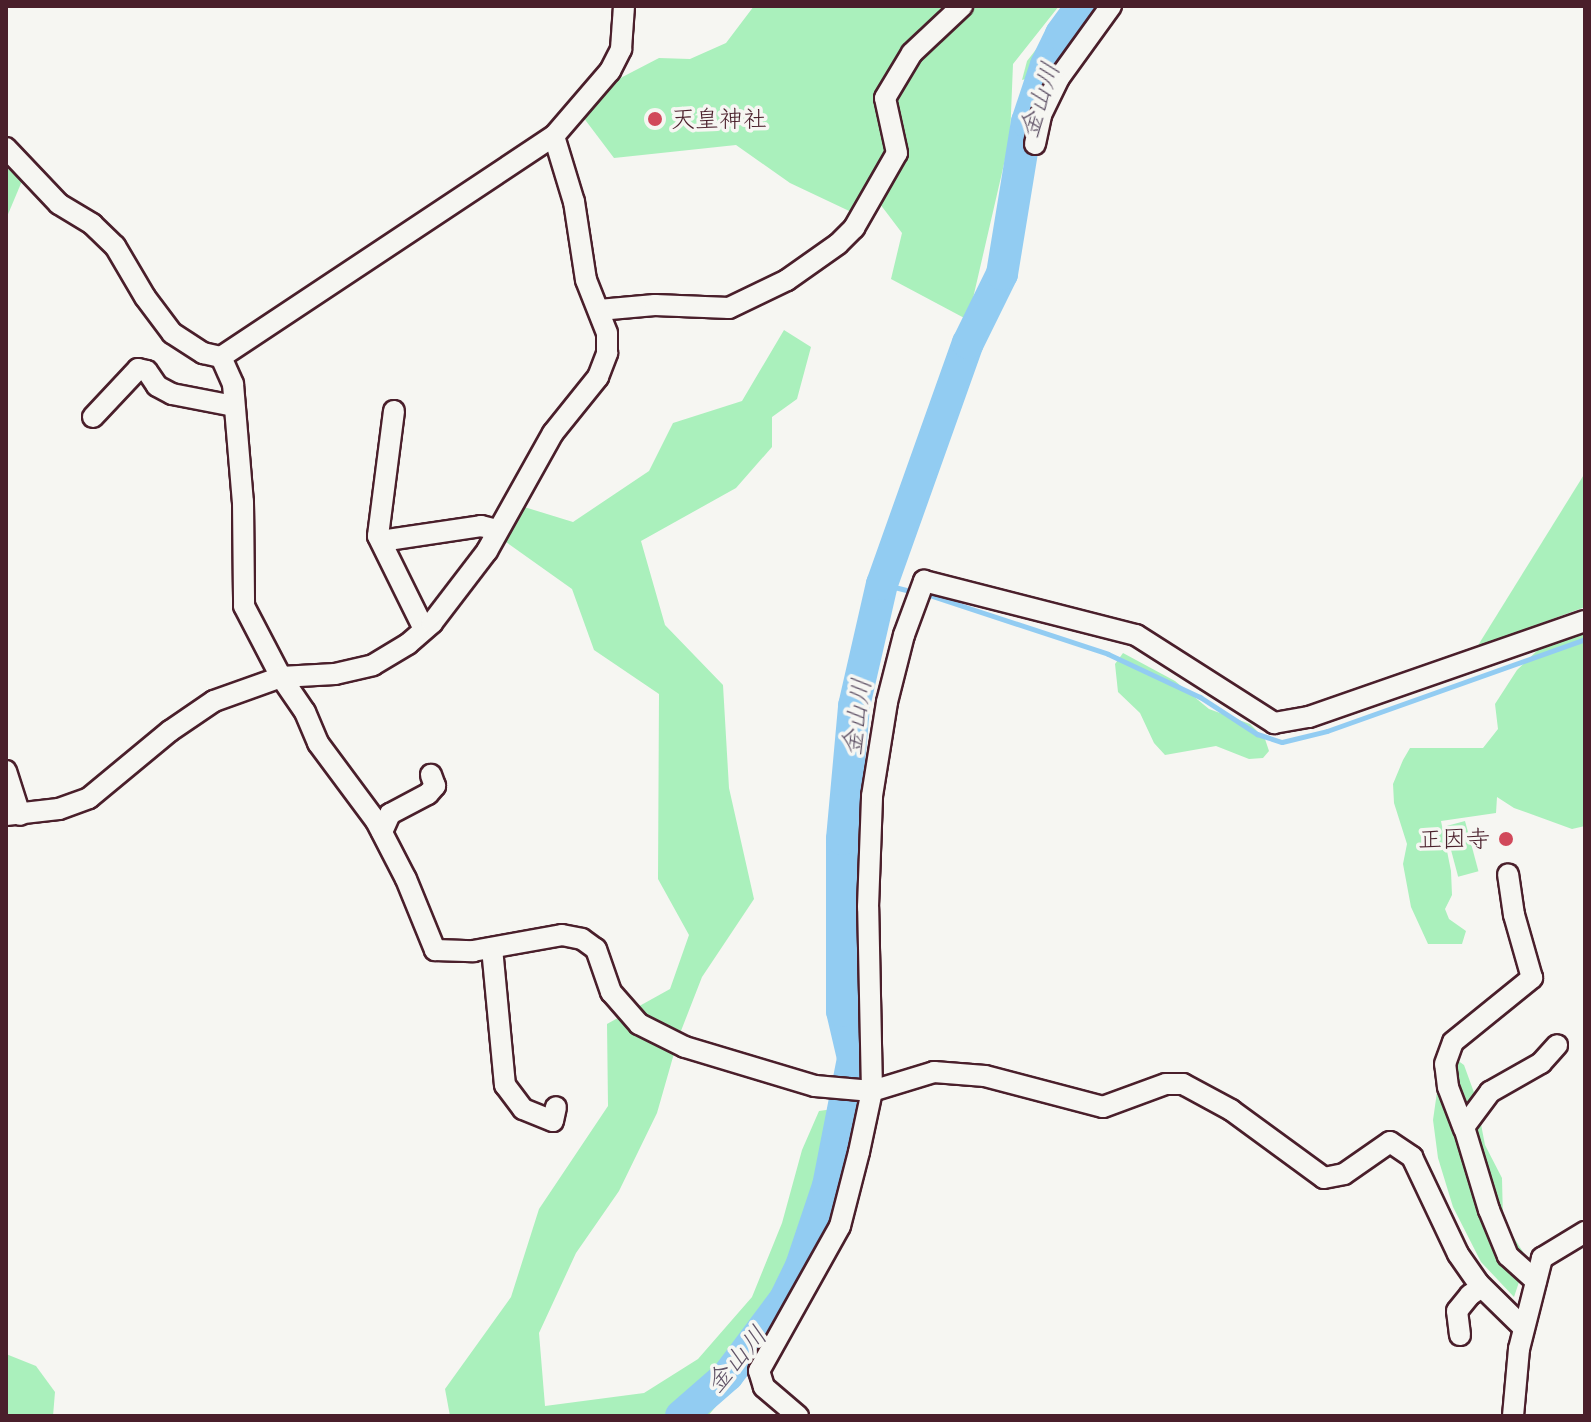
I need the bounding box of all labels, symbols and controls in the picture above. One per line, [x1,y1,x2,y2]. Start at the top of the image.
water label: 金山川 [1012,58,1066,142]
place label: 天皇神社 [671,105,767,133]
marker: 天皇神社 [646,110,664,128]
water label: 金山川 [835,676,877,758]
place label: 正因寺 [1418,825,1490,853]
marker: 正因寺 [1497,830,1515,848]
water label: 金山川 [699,1319,773,1399]

